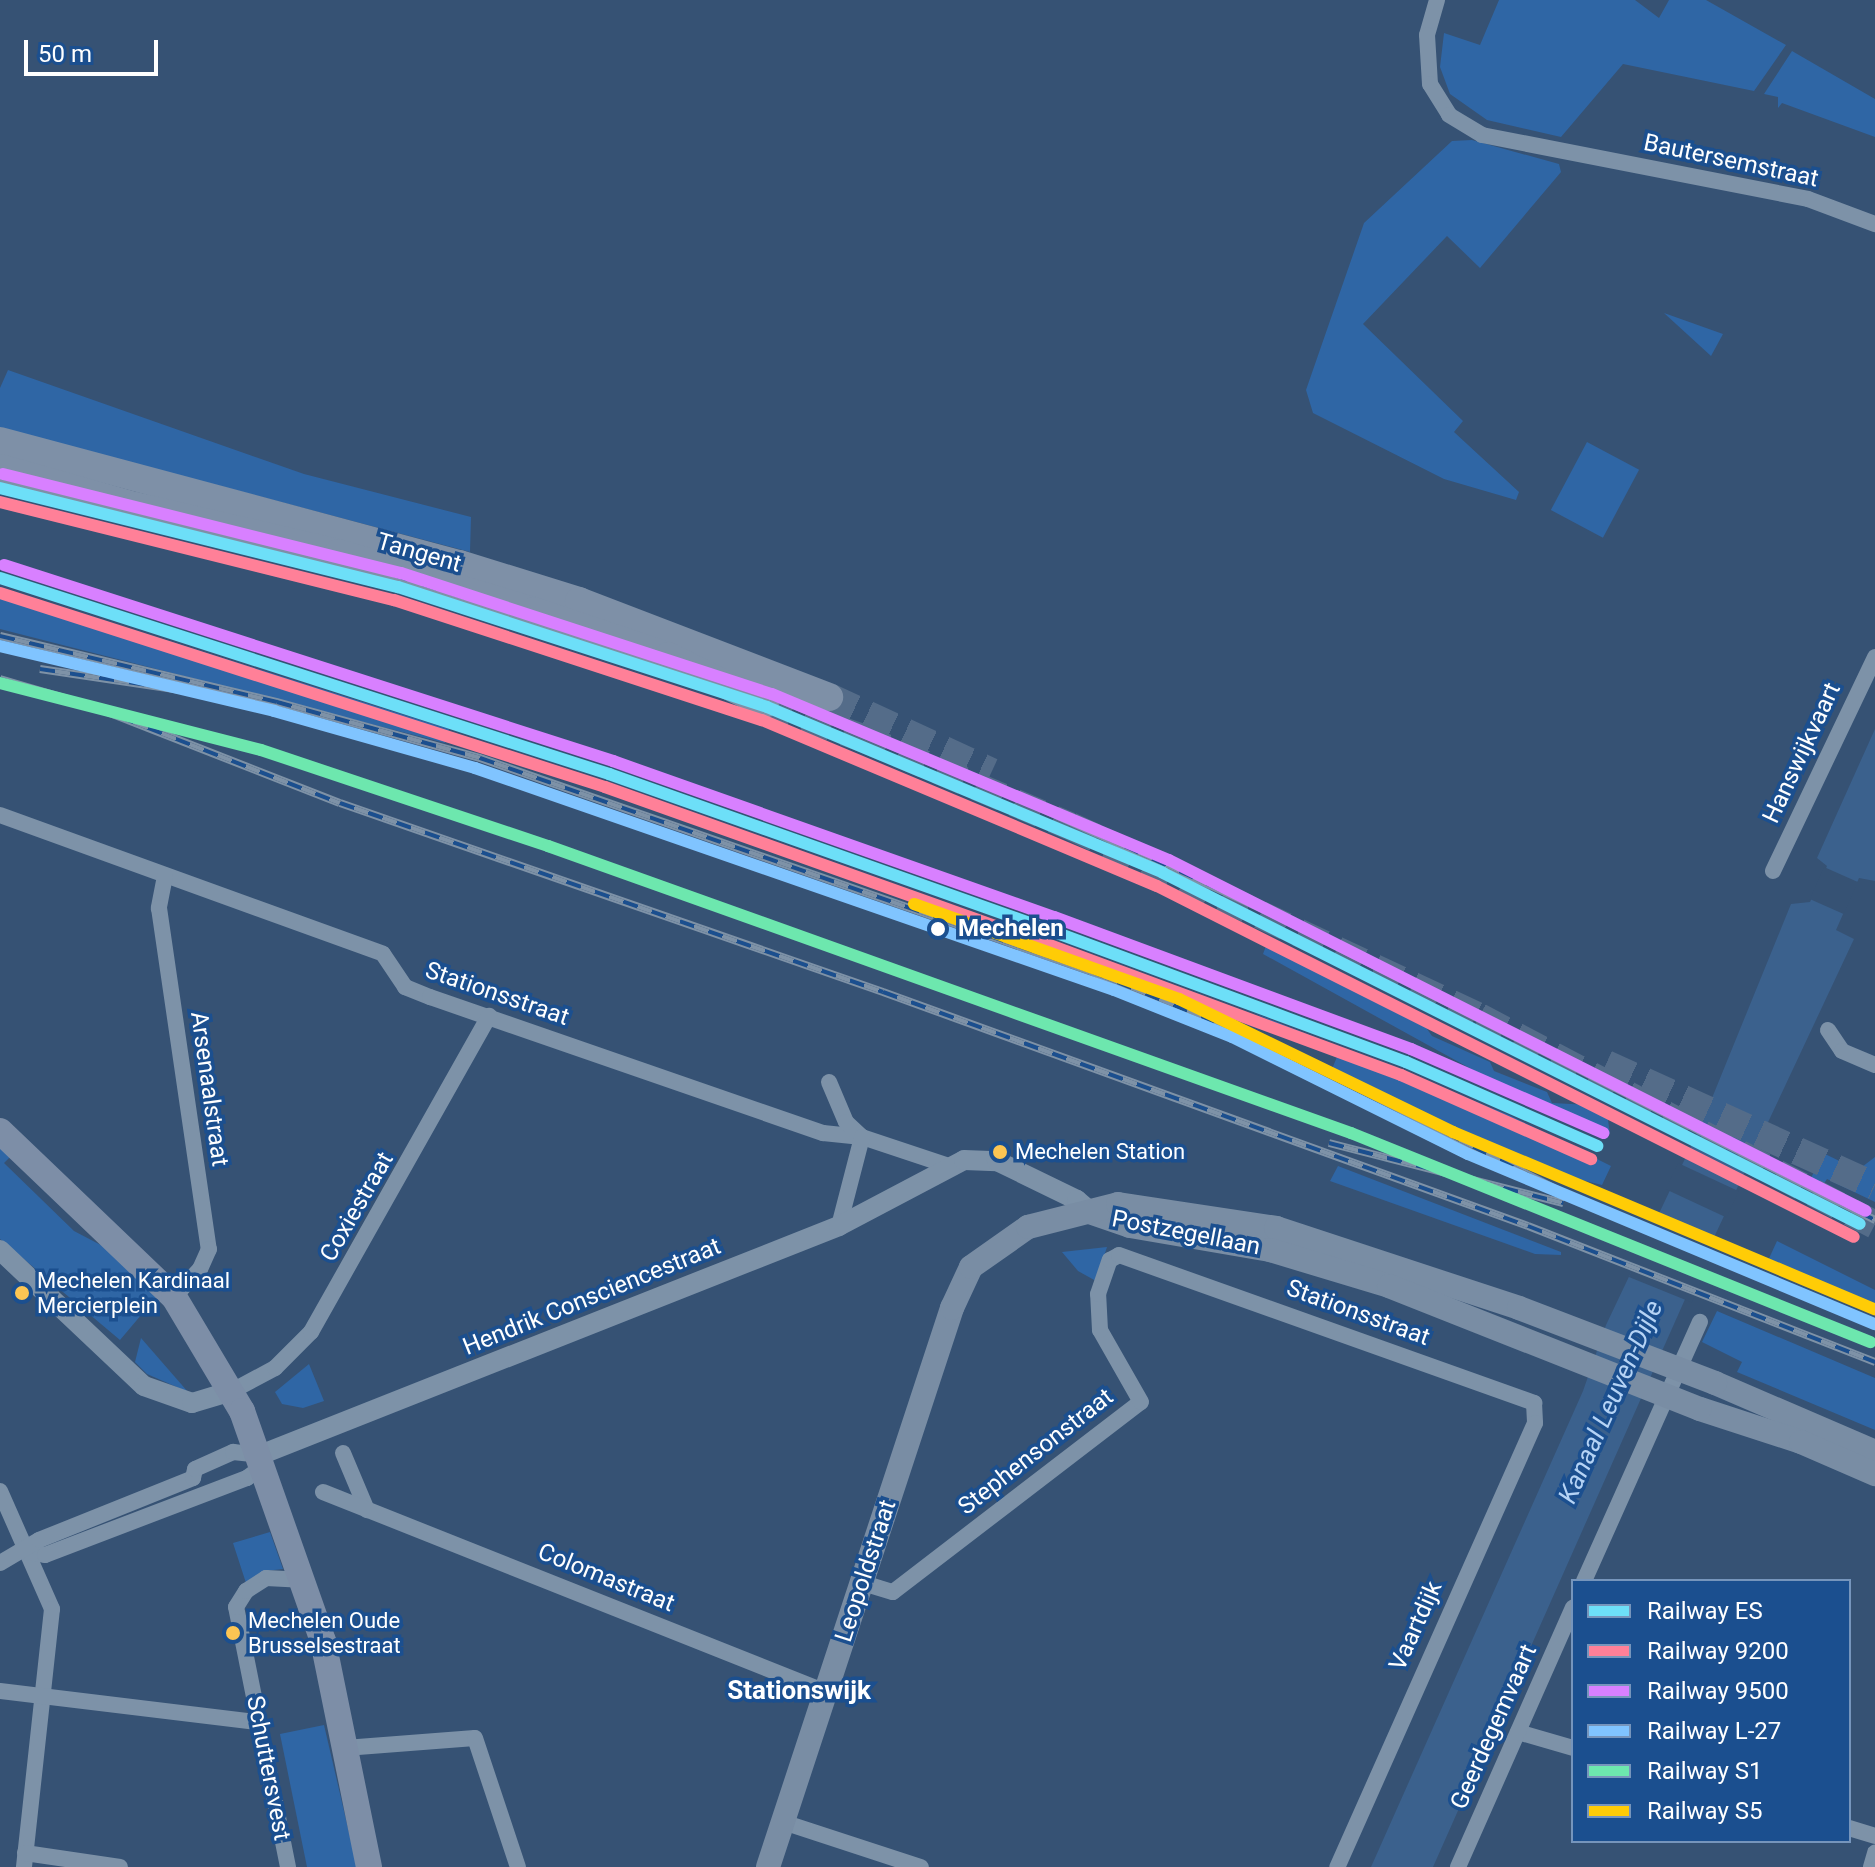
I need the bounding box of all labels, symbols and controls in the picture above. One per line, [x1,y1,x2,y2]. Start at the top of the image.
scale bar [28,24,162,74]
text: 50 m [38,40,92,68]
street label: Bautersemstraat [1641,128,1821,194]
street label: Tangent [373,527,465,579]
street label: Hanswijkvaart [1757,678,1847,828]
place label: Mechelen [958,915,1064,943]
marker: Mechelen [925,916,951,942]
street label: Stationsstraat [421,956,573,1032]
street label: Arsenaalstraat [184,1010,234,1168]
place label: Mechelen Station [1015,1139,1185,1165]
marker: Mechelen Station [992,1144,1008,1160]
street label: Coxiestraat [314,1147,400,1267]
street label: Postzegellaan [1109,1204,1263,1262]
street label: Hendrik Consciencestraat [459,1232,725,1362]
place label: Mechelen Kardinaal Mercierplein [37,1267,230,1318]
street label: Stationsstraat [1283,1274,1433,1352]
marker: Mechelen Kardinaal Mercierplein [14,1285,30,1301]
water label: Kanaal Leuven-Dijle [1552,1296,1670,1508]
street label: Stephensonstraat [953,1383,1119,1521]
street label: Leopoldstraat [829,1496,903,1646]
street label: Colomastraat [533,1538,679,1618]
street label: Vaartdijk [1384,1577,1448,1675]
legend [1571,1579,1851,1843]
text: Railway ES [1647,1597,1763,1625]
place label: Mechelen Oude Brusselsestraat [248,1607,401,1658]
marker: Mechelen Oude Brusselsestraat [225,1625,241,1641]
text: Railway 9200 [1647,1637,1789,1665]
street label: Geerdegemvaart [1445,1640,1543,1814]
district label: Stationswijk [727,1675,871,1707]
text: Railway 9500 [1647,1677,1789,1705]
street label: Schuttersvest [240,1693,296,1843]
text: Railway L-27 [1647,1717,1781,1745]
text: Railway S1 [1647,1757,1762,1785]
text: Railway S5 [1647,1797,1762,1825]

